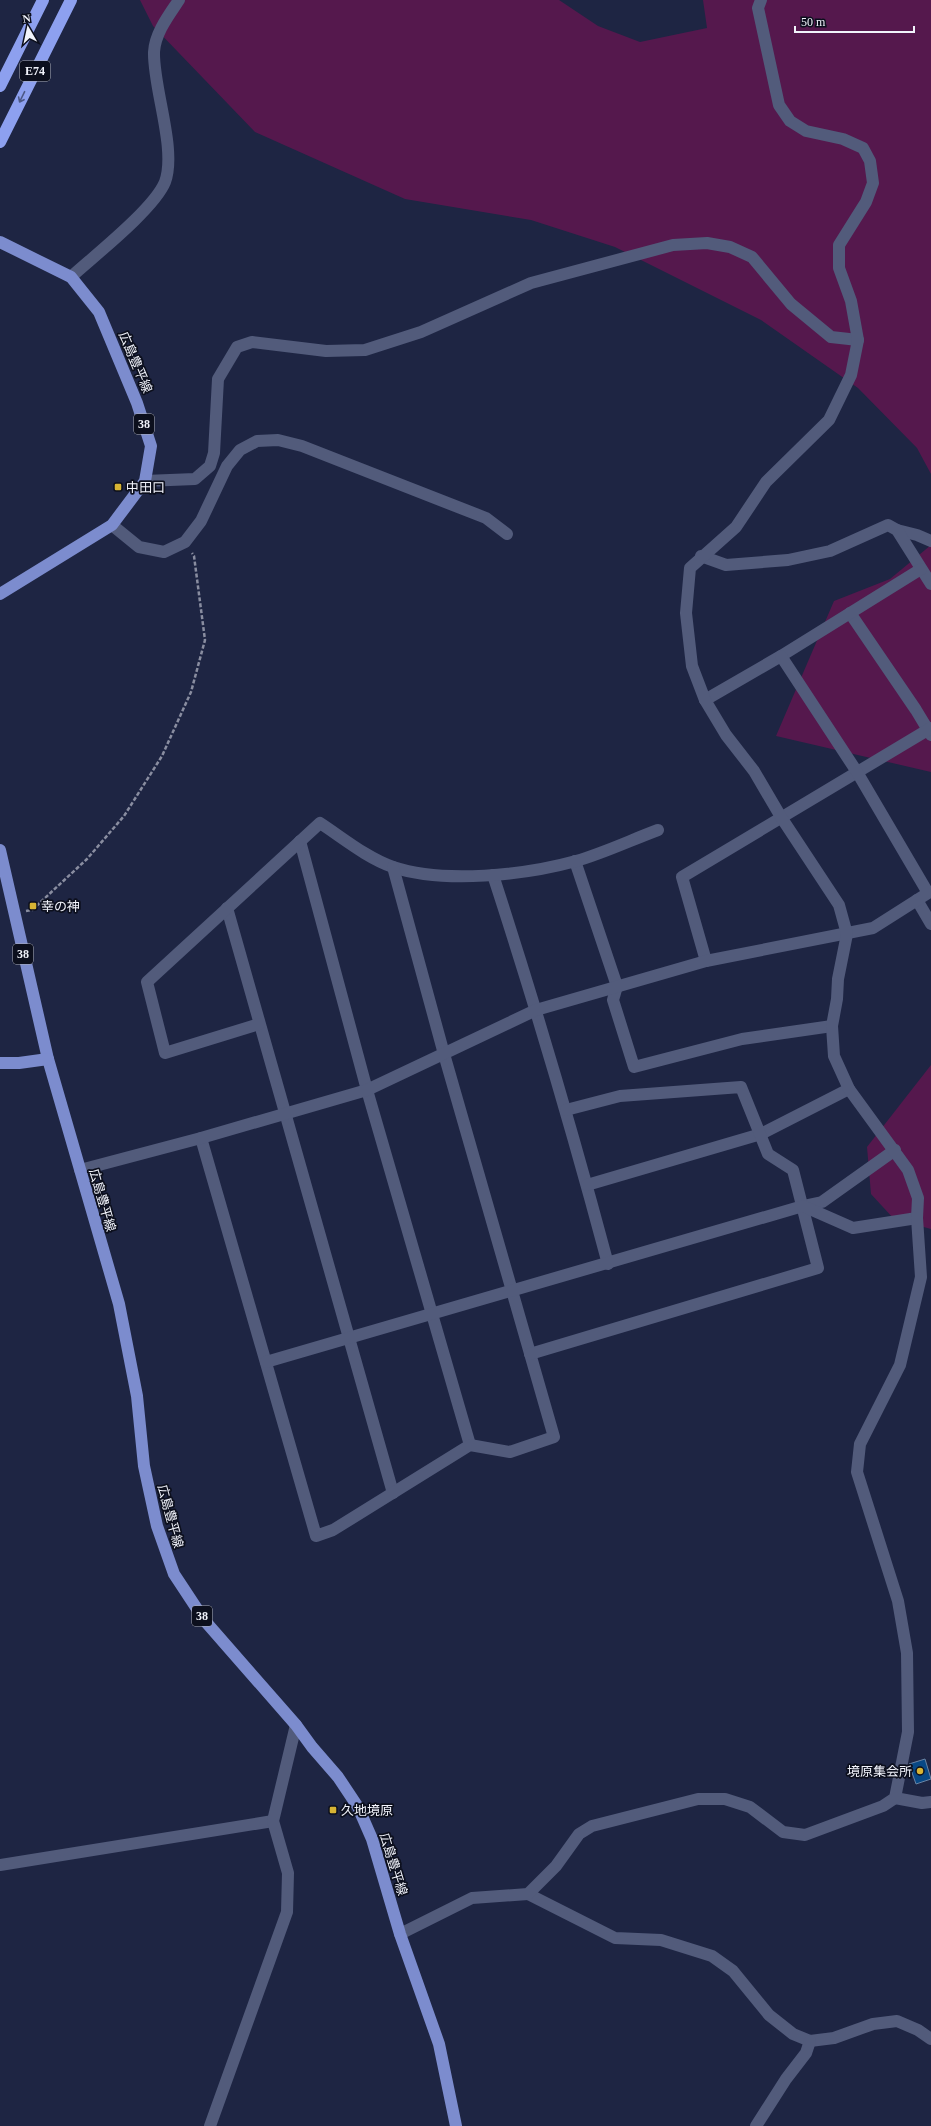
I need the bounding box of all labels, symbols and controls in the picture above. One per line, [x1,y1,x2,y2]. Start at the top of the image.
north arrow [8,8,48,48]
scale bar [795,8,914,34]
text: N [22,12,31,25]
text: 50 m [801,15,826,29]
road number: E74 [20,61,50,81]
one-way arrow [18,91,25,103]
street label: 広島豊平線 [116,329,155,395]
road number: 38 [134,414,154,434]
place label: 中田口 [126,480,165,495]
marker: 中田口 [113,482,123,492]
place label: 幸の神 [41,899,80,914]
marker: 幸の神 [28,901,38,911]
road number: 38 [13,944,33,964]
street label: 広島豊平線 [86,1167,119,1233]
street label: 広島豊平線 [155,1483,186,1549]
road number: 38 [192,1606,212,1626]
place label: 境原集会所 [847,1764,912,1779]
marker: 境原集会所 [915,1766,925,1776]
place label: 久地境原 [341,1803,393,1818]
marker: 久地境原 [328,1805,338,1815]
street label: 広島豊平線 [377,1831,410,1897]

